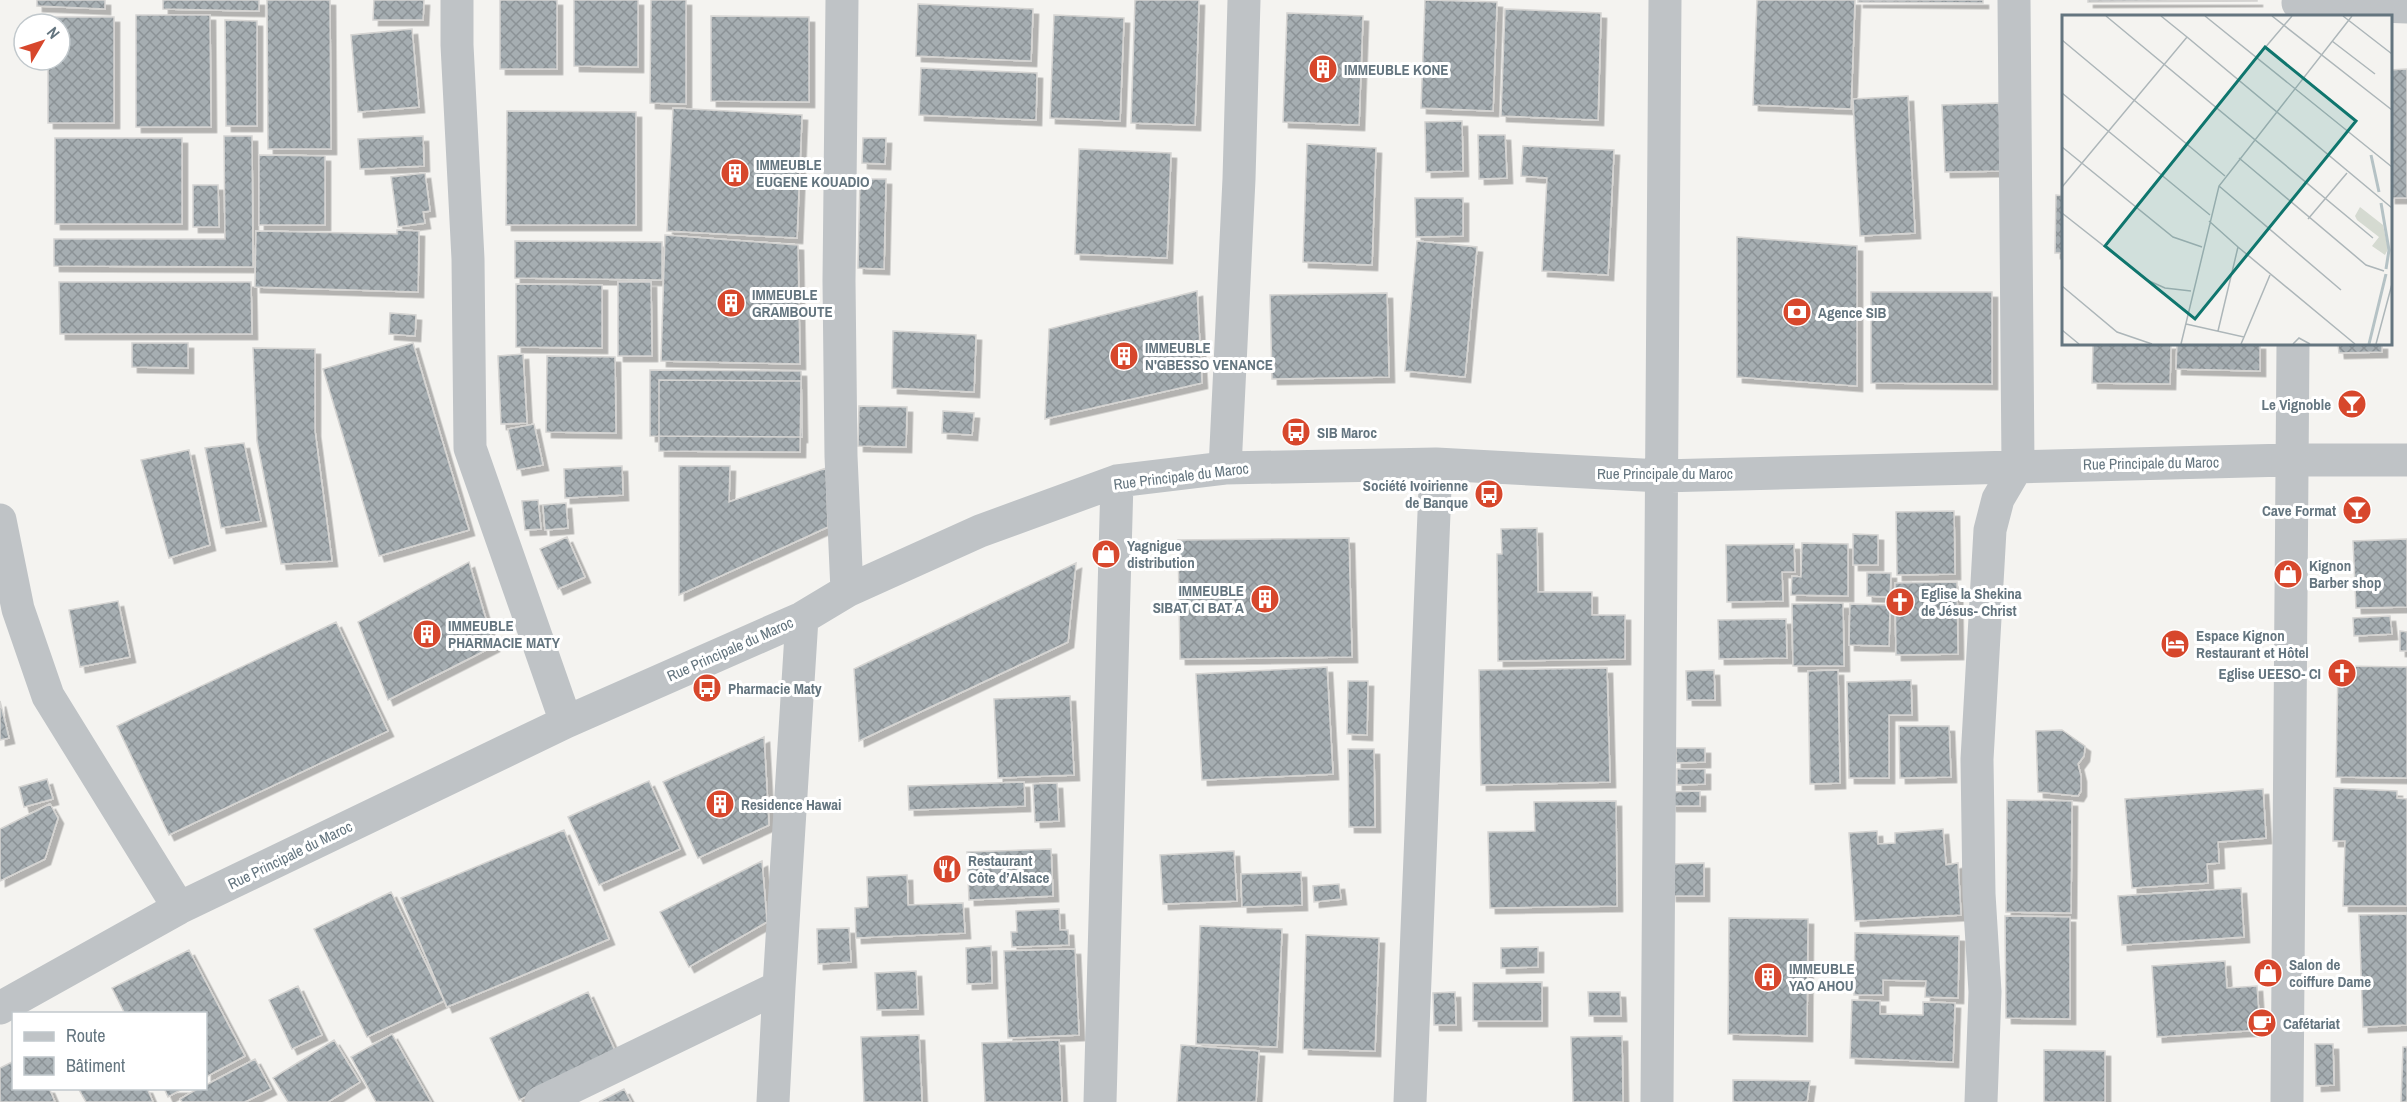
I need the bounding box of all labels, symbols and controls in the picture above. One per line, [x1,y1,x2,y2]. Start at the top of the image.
north arrow [12,12,72,72]
inset map [2062,15,2392,345]
text: N [42,22,65,43]
building icon: IMMEUBLE KONE [1307,53,1339,85]
place label: IMMEUBLE KONE [1344,59,1449,80]
place label: IMMEUBLE EUGENE KOUADIO [756,154,870,192]
building icon: IMMEUBLE EUGENE KOUADIO [719,157,751,189]
place label: IMMEUBLE GRAMBOUTE [752,284,833,322]
building icon: IMMEUBLE GRAMBOUTE [715,287,747,319]
bank icon: Agence SIB [1781,296,1813,328]
place label: Agence SIB [1818,302,1886,323]
place label: IMMEUBLE N'GBESSO VENANCE [1145,337,1273,375]
building icon: IMMEUBLE N'GBESSO VENANCE [1108,340,1140,372]
bar icon: Le Vignoble [2336,388,2368,420]
place label: Le Vignoble [2261,394,2331,415]
bus stop icon: SIB Maroc [1280,416,1312,448]
place label: SIB Maroc [1317,422,1377,443]
street label: Rue Principale du Maroc [2083,451,2219,475]
street label: Rue Principale du Maroc [1112,457,1250,495]
street label: Rue Principale du Maroc [1597,463,1733,484]
place label: Société Ivoirienne de Banque [1363,475,1468,513]
bus stop icon: Société Ivoirienne de Banque [1473,478,1505,510]
bar icon: Cave Format [2341,494,2373,526]
place label: Cave Format [2262,500,2336,521]
place label: Yagnigue distribution [1127,535,1195,573]
shop icon: Yagnigue distribution [1090,538,1122,570]
place label: Kignon Barber shop [2309,555,2381,593]
shop icon: Kignon Barber shop [2272,558,2304,590]
place label: IMMEUBLE SIBAT CI BAT A [1153,580,1244,618]
building icon: IMMEUBLE SIBAT CI BAT A [1249,583,1281,615]
place label: Eglise la Shekina de Jésus- Christ [1921,583,2022,621]
church icon: Eglise la Shekina de Jésus- Christ [1884,586,1916,618]
street label: Rue Principale du Maroc [664,612,796,686]
place label: IMMEUBLE PHARMACIE MATY [448,615,561,653]
building icon: IMMEUBLE PHARMACIE MATY [411,618,443,650]
place label: Espace Kignon Restaurant et Hôtel [2196,625,2309,663]
hotel icon: Espace Kignon Restaurant et Hôtel [2159,628,2191,660]
church icon: Eglise UEESO- CI [2326,657,2358,689]
place label: Eglise UEESO- CI [2218,663,2321,684]
bus stop icon: Pharmacie Maty [691,672,723,704]
place label: Pharmacie Maty [728,678,822,699]
building icon: Residence Hawai [704,788,736,820]
place label: Residence Hawai [741,794,842,815]
street label: Rue Principale du Maroc [224,816,356,894]
place label: Restaurant Côte d’Alsace [968,850,1050,888]
restaurant icon: Restaurant Côte d’Alsace [931,853,963,885]
place label: Salon de coiffure Dame [2289,954,2371,992]
shop icon: Salon de coiffure Dame [2252,957,2284,989]
place label: IMMEUBLE YAO AHOU [1789,958,1855,996]
building icon: IMMEUBLE YAO AHOU [1752,961,1784,993]
cafe icon: Cafétariat [2246,1007,2278,1039]
legend [12,1012,207,1090]
place label: Cafétariat [2283,1013,2340,1034]
text: Route [66,1023,105,1048]
text: Bâtiment [66,1053,125,1078]

